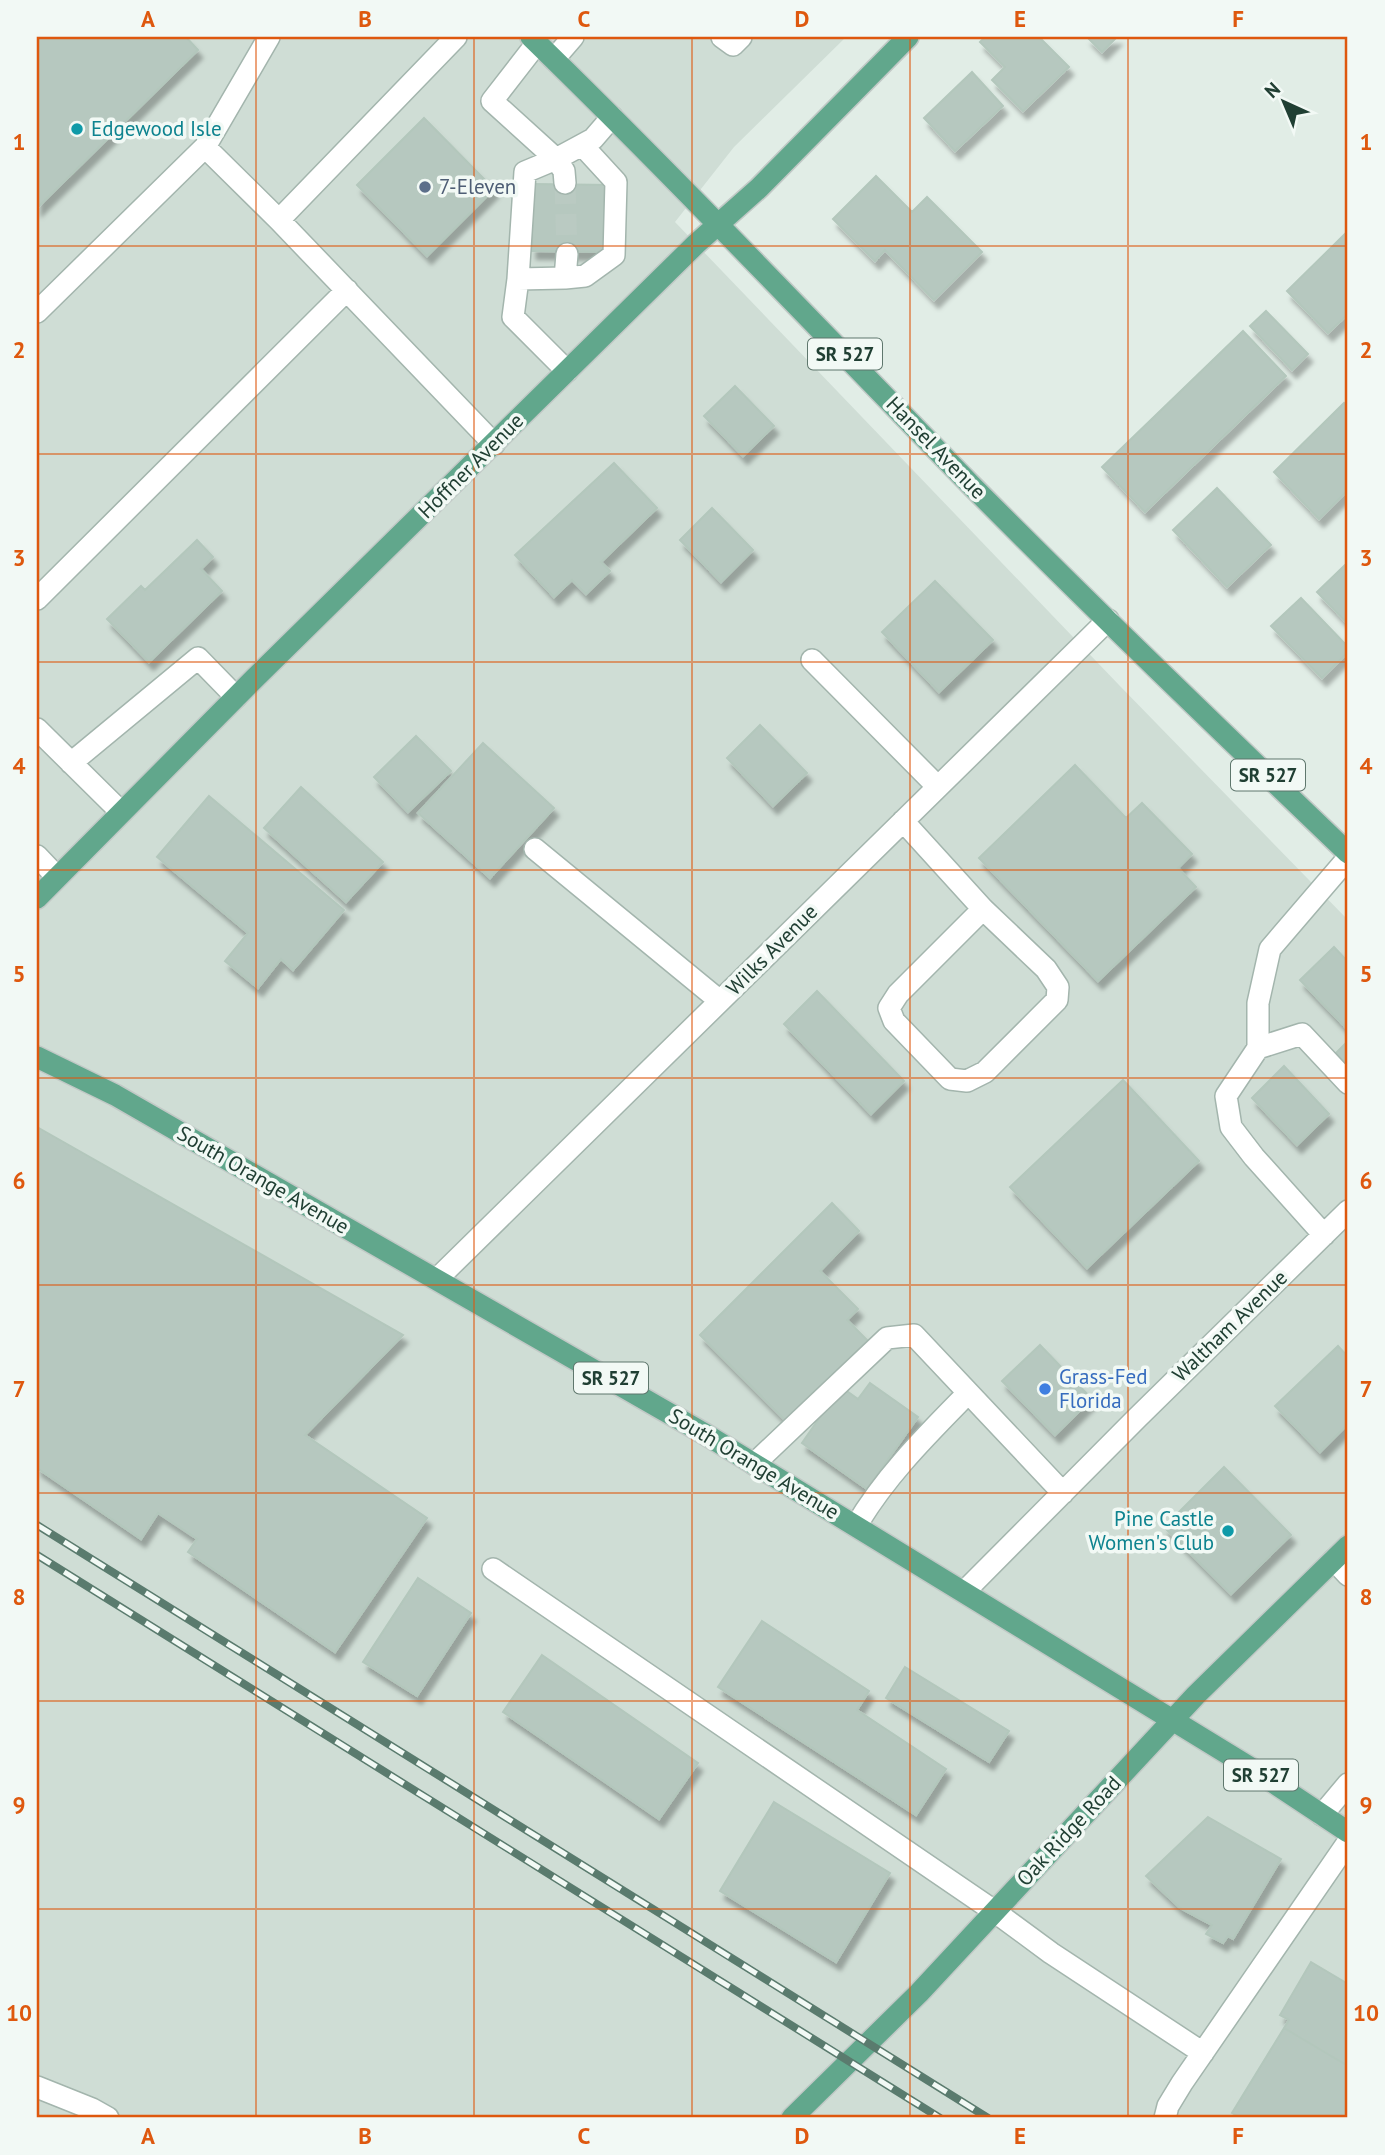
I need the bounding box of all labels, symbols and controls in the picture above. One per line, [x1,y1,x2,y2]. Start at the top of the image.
text: A [141,4,155,33]
text: B [358,4,372,33]
text: C [578,4,591,33]
text: D [795,4,809,33]
text: E [1014,4,1026,33]
text: F [1232,4,1244,33]
north arrow [1248,66,1318,136]
text: N [1259,77,1285,103]
place label: Edgewood Isle [91,115,222,142]
marker: Edgewood Isle [69,121,85,137]
text: 1 [12,127,26,156]
text: 1 [1359,127,1373,156]
place label: 7-Eleven [439,173,516,200]
marker: 7-Eleven [417,179,433,195]
text: 2 [12,335,26,364]
text: 2 [1359,335,1373,364]
road number: SR 527 [808,338,882,370]
street label: Hansel Avenue [881,391,992,505]
street label: Hoffner Avenue [412,407,529,524]
text: 3 [12,543,26,572]
text: 3 [1359,543,1373,572]
text: 4 [12,751,26,780]
text: 4 [1359,751,1373,780]
road number: SR 527 [1231,760,1305,790]
street label: Wilks Avenue [720,898,823,1001]
text: 5 [12,959,26,988]
text: 5 [1359,959,1373,988]
street label: South Orange Avenue [173,1119,354,1240]
text: 6 [12,1166,26,1195]
text: 6 [1359,1166,1373,1195]
street label: Waltham Avenue [1166,1264,1293,1387]
road number: SR 527 [574,1362,648,1394]
place label: Grass-Fed Florida [1059,1363,1147,1414]
text: 7 [12,1374,26,1403]
text: 7 [1359,1374,1373,1403]
marker: Grass-Fed Florida [1037,1381,1053,1397]
street label: South Orange Avenue [664,1402,844,1525]
place label: Pine Castle Women's Club [1089,1505,1214,1556]
marker: Pine Castle Women's Club [1220,1523,1236,1539]
text: 8 [12,1582,26,1611]
text: 8 [1359,1582,1373,1611]
road number: SR 527 [1224,1760,1298,1791]
street label: Oak Ridge Road [1011,1770,1127,1892]
text: 9 [12,1790,26,1819]
text: 9 [1359,1790,1373,1819]
text: 10 [6,1998,32,2027]
text: 10 [1353,1998,1379,2027]
text: A [141,2121,155,2150]
text: B [358,2121,372,2150]
text: C [578,2121,591,2150]
text: D [795,2121,809,2150]
text: E [1014,2121,1026,2150]
text: F [1232,2121,1244,2150]

